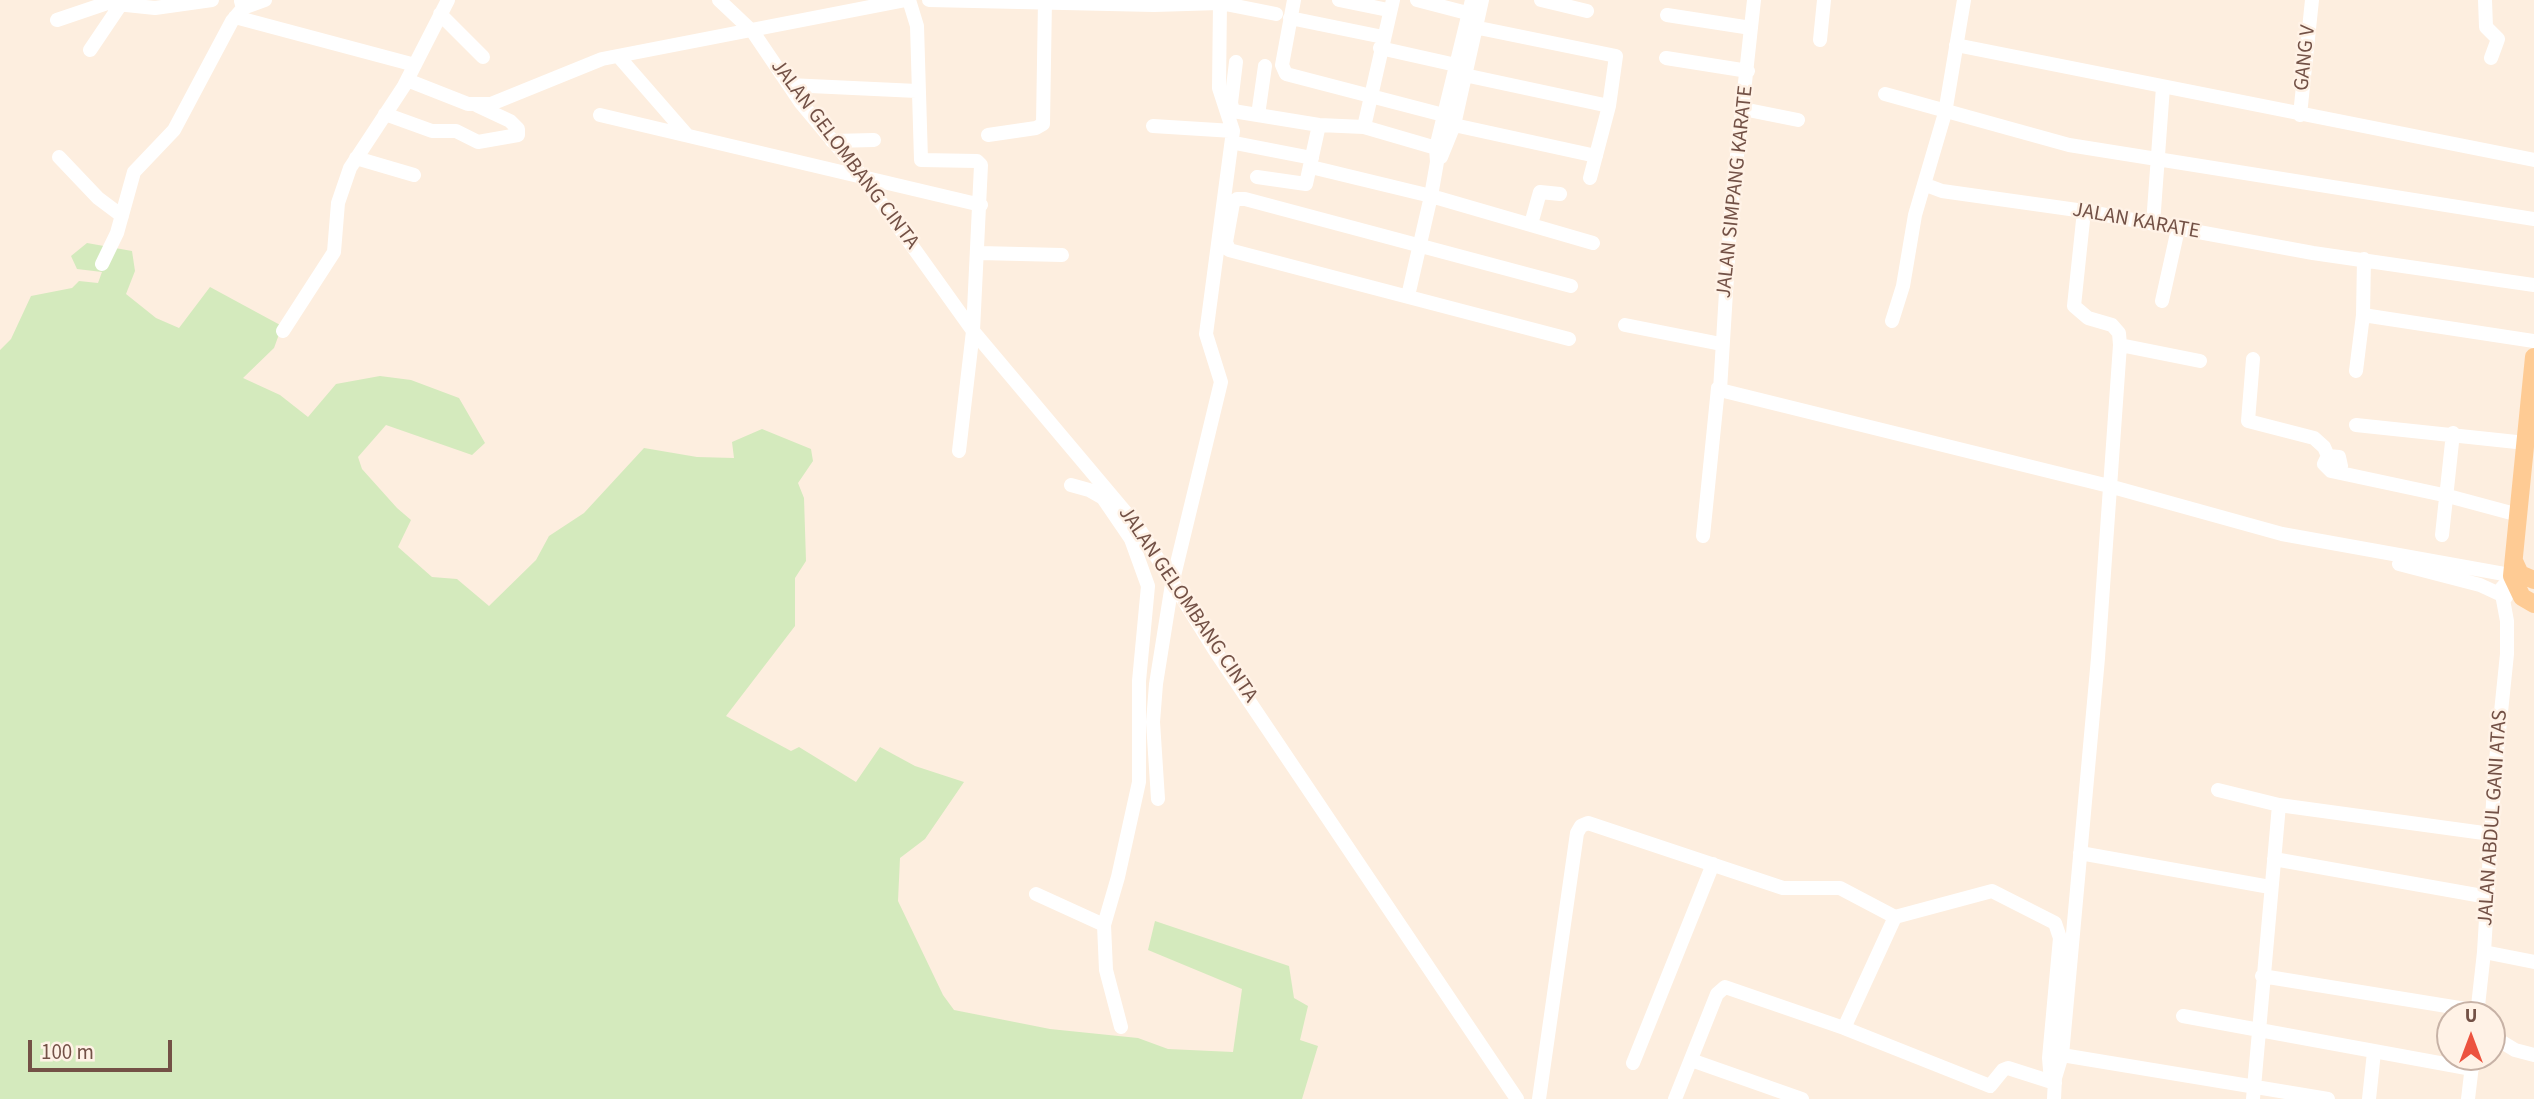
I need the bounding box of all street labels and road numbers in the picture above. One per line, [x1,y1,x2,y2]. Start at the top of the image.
street label: GANG V [2290,24,2322,92]
street label: JALAN GELOMBANG CINTA [764,55,924,255]
street label: JALAN SIMPANG KARATE [1712,84,1760,300]
street label: JALAN KARATE [2070,198,2202,246]
street label: JALAN GELOMBANG CINTA [1112,502,1262,708]
street label: JALAN ABDUL GANI ATAS [2474,709,2514,927]

